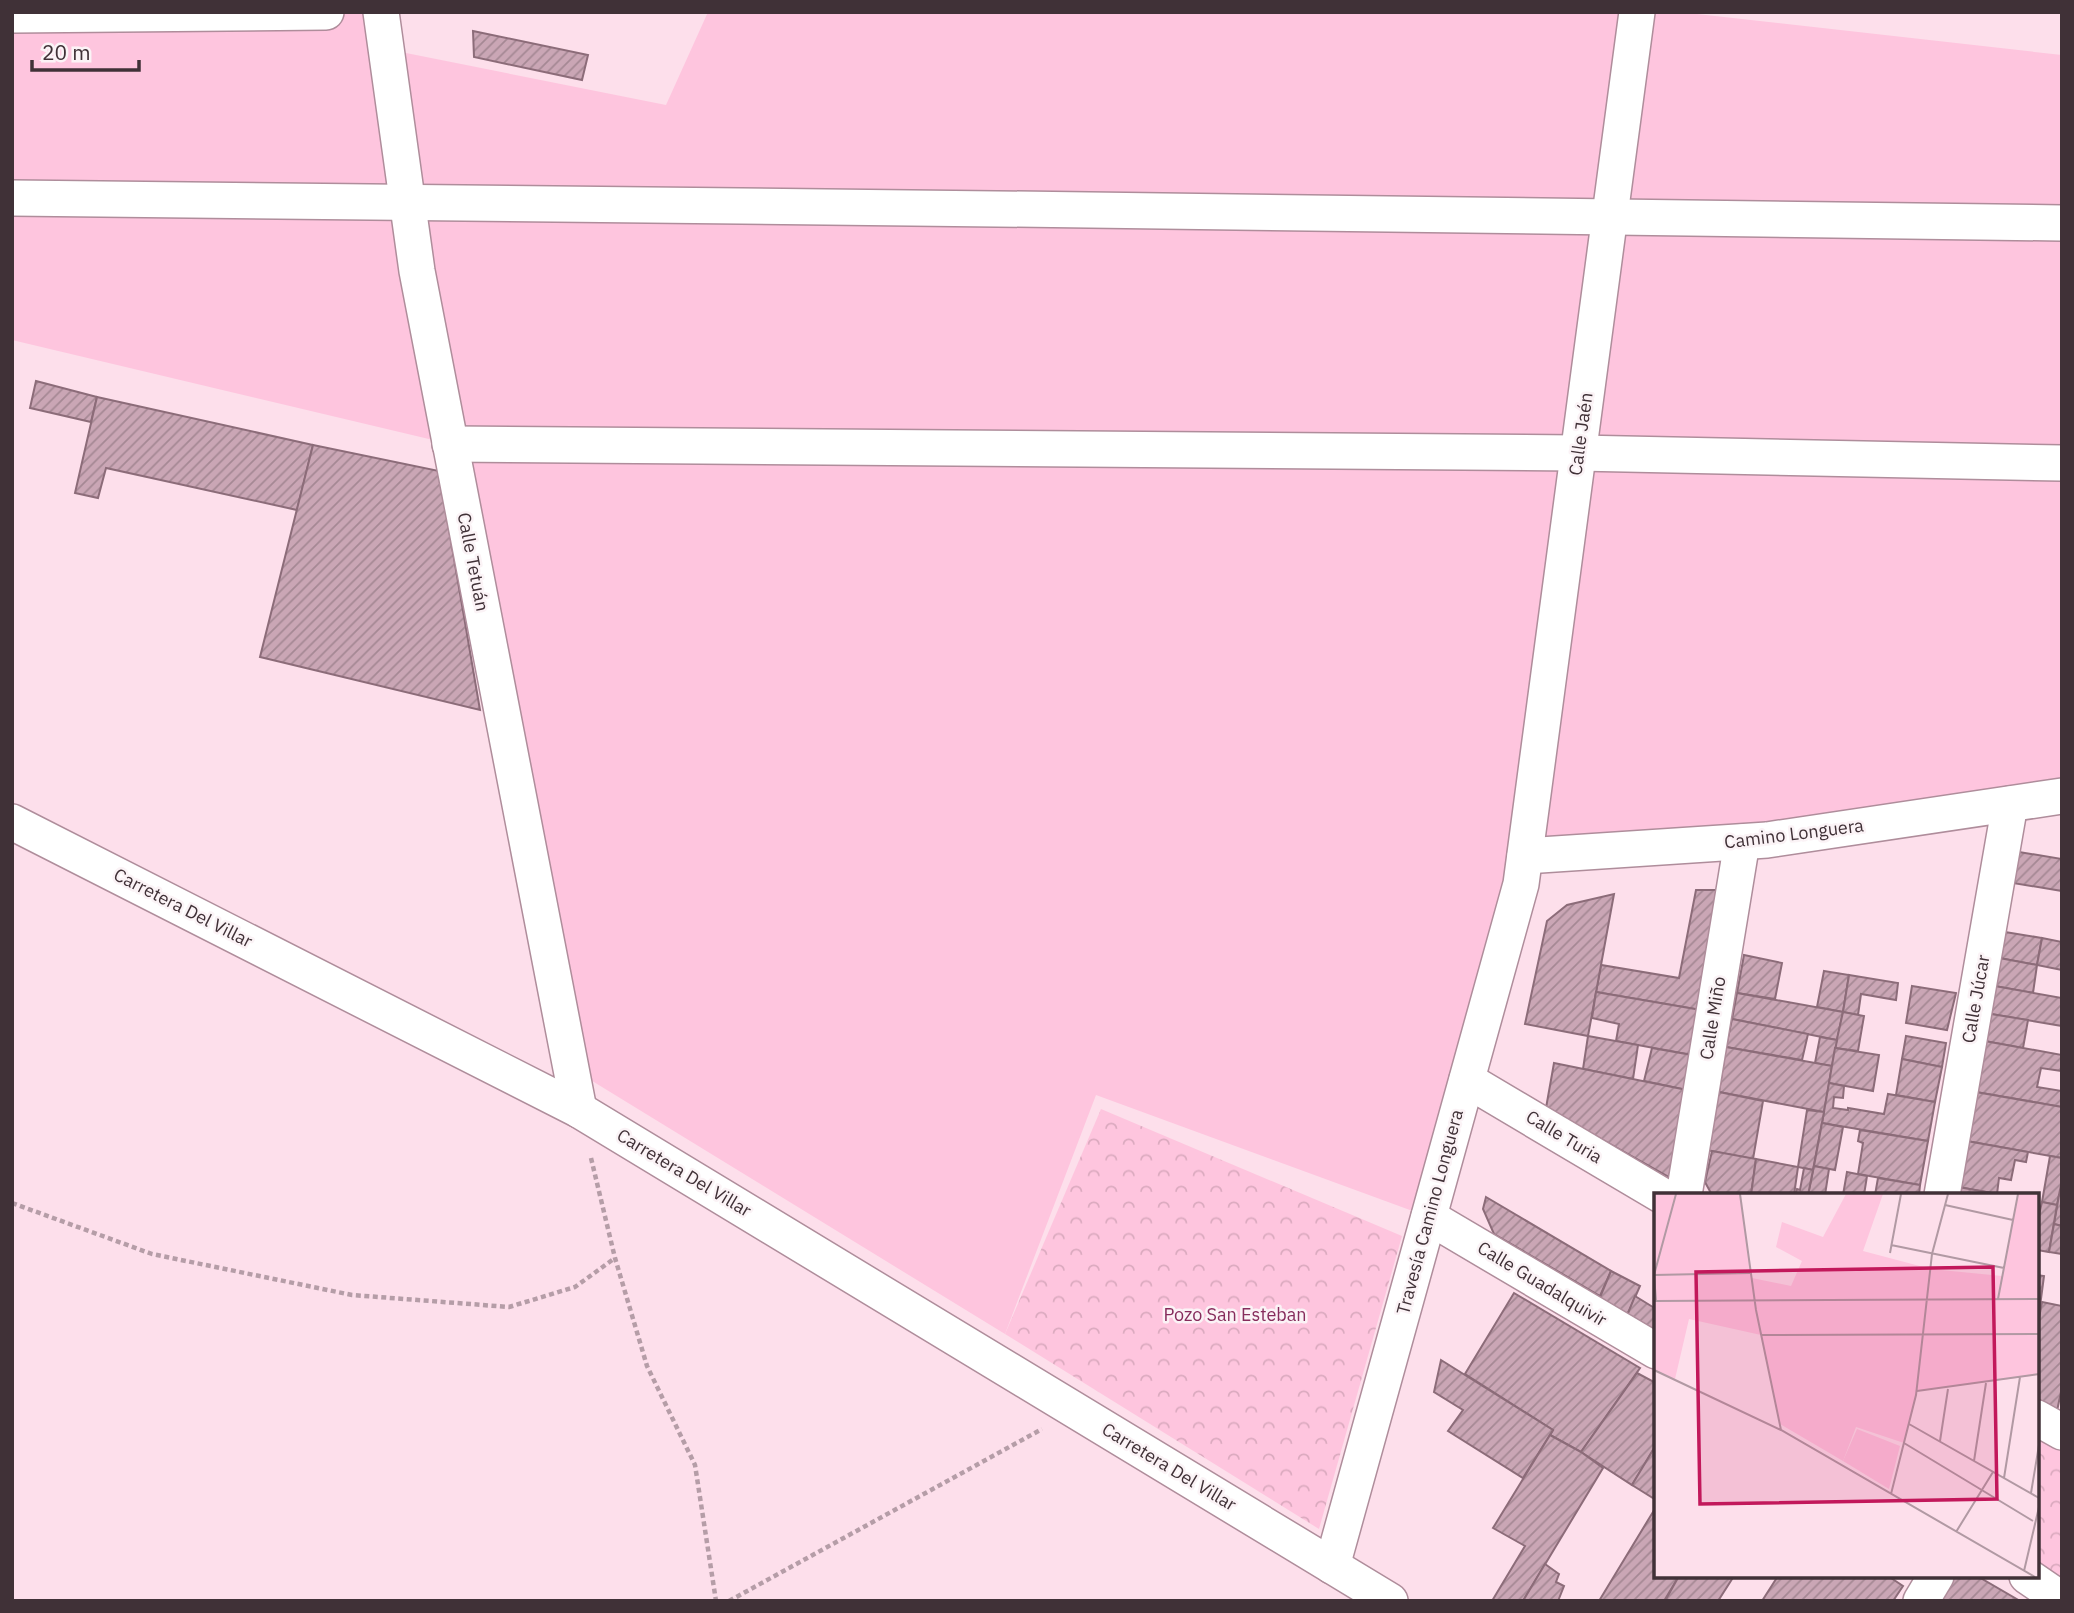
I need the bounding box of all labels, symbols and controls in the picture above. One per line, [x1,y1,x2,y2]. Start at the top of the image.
scale bar [32,28,138,72]
text: 20 m [42,38,91,66]
street label: Calle Jaén [1563,391,1598,477]
street label: Calle Tetuán [453,511,494,613]
street label: Camino Longuera [1723,813,1865,853]
street label: Carretera Del Villar [110,863,257,953]
street label: Calle Júcar [1956,953,1995,1045]
street label: Calle Miño [1695,975,1730,1061]
street label: Calle Turia [1522,1105,1607,1169]
street label: Travesía Camino Longuera [1391,1106,1468,1317]
street label: Carretera Del Villar [613,1123,756,1222]
inset map [1654,1193,2039,1578]
street label: Calle Guadalquivir [1473,1236,1612,1331]
park label: Pozo San Esteban [1163,1303,1307,1326]
street label: Carretera Del Villar [1098,1417,1241,1516]

